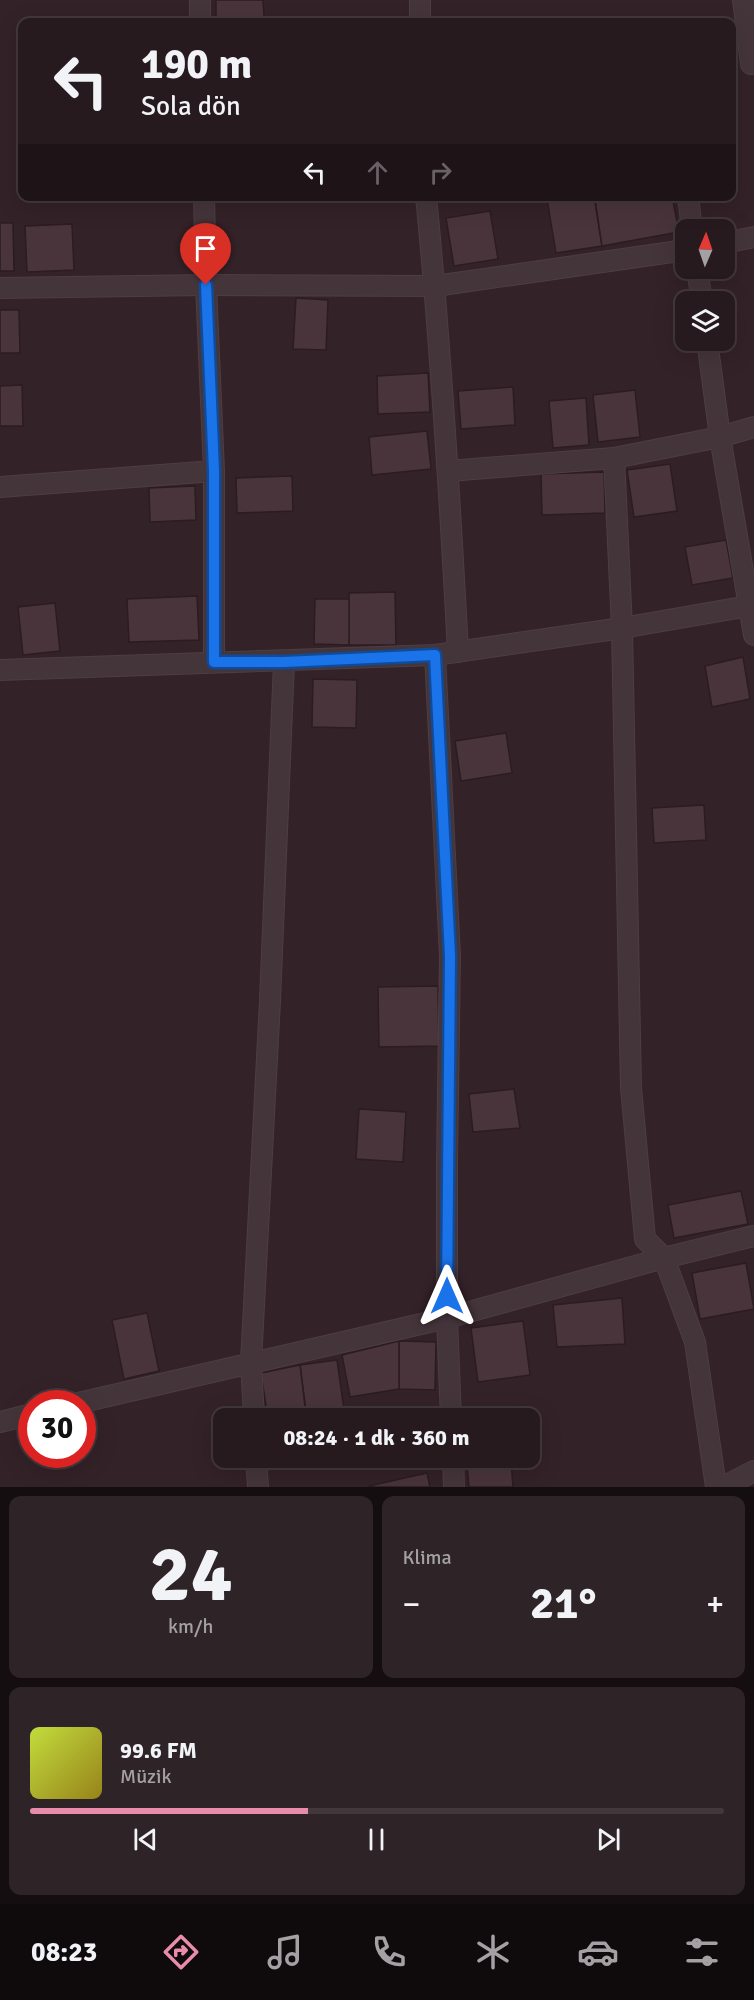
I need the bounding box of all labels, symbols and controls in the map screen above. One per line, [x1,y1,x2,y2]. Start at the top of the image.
text: 190 m [141,39,252,90]
icon: left [42,42,120,120]
text: Sola dön [141,90,241,123]
icon: left [298,156,331,189]
icon: ahead [361,156,394,189]
icon: right [424,156,457,189]
north arrow [675,219,735,279]
map controls [675,219,735,351]
pin [180,223,231,285]
icon: arrive [189,232,222,265]
button: layers [675,291,735,351]
position arrow [415,1264,479,1328]
speed limit sign: 30 [18,1390,96,1468]
text: 08:24 · 1 dk · 360 m [283,1424,470,1451]
text: 24 [149,1527,233,1623]
text: Klima [403,1545,452,1570]
text: 21° [530,1576,597,1631]
text: − [403,1584,420,1625]
text: + [706,1584,724,1625]
text: km/h [168,1614,213,1639]
text: 99.6 FM [120,1737,197,1764]
text: Müzik [120,1764,171,1789]
icon: previous [129,1823,162,1856]
icon: pause [360,1823,393,1856]
icon: next [592,1823,625,1856]
icon: directions [160,1931,202,1973]
icon: music [264,1931,306,1973]
icon: phone [368,1931,410,1973]
icon: climate [472,1931,514,1973]
icon: car [577,1931,619,1973]
icon: filters [681,1931,723,1973]
text: 08:23 [31,1936,97,1969]

